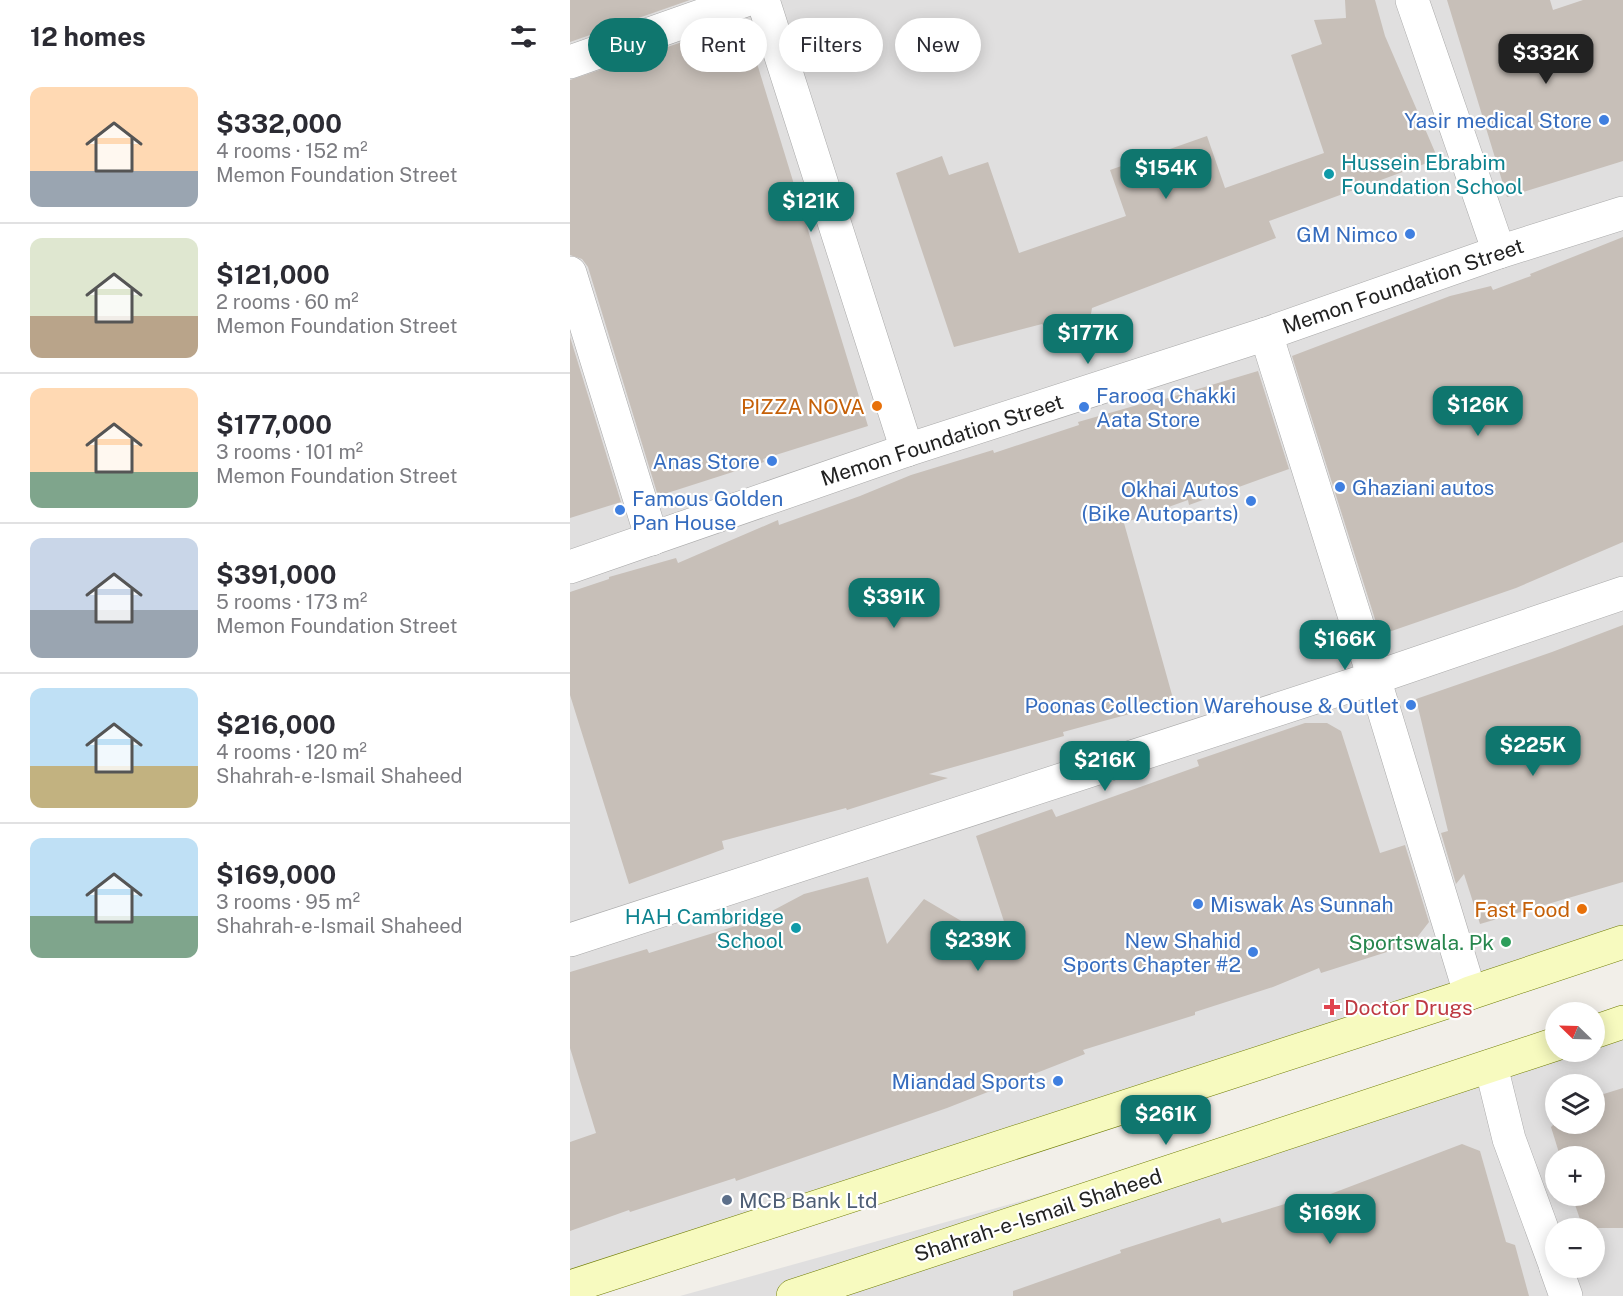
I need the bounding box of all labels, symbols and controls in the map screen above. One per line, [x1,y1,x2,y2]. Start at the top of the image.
chip: Buy [588,18,668,72]
chip: Rent [680,18,767,72]
chip: Filters [779,18,883,72]
chip: New [895,18,981,72]
icon: filters [507,20,540,53]
text: 12 homes [30,21,146,52]
pin: $332K [1504,34,1588,85]
text: $332K [1512,41,1580,65]
text: $332,000 [216,108,342,139]
place label: Yasir medical Store [1404,108,1592,133]
icon: home [78,111,150,183]
marker: Yasir medical Store [1597,113,1611,127]
text: 4 rooms · 152 m² [216,139,368,163]
pin: $154K [1124,149,1208,200]
place label: Hussein Ebrabim Foundation School [1341,150,1523,199]
text: $154K [1134,156,1198,180]
text: Memon Foundation Street [216,163,457,187]
marker: Hussein Ebrabim Foundation School [1322,167,1336,181]
pin: $121K [769,182,853,233]
text: $121K [782,189,840,213]
place label: GM Nimco [1296,222,1398,247]
marker: GM Nimco [1403,227,1417,241]
street label: Memon Foundation Street [1279,233,1527,339]
text: $121,000 [216,259,330,290]
icon: home [78,262,150,334]
text: 2 rooms · 60 m² [216,290,359,314]
text: Memon Foundation Street [216,314,457,338]
pin: $177K [1046,314,1130,365]
text: $177K [1057,321,1119,345]
place label: Farooq Chakki Aata Store [1096,383,1236,432]
pin: $126K [1436,386,1520,437]
street label: Memon Foundation Street [818,389,1066,491]
text: $126K [1447,393,1509,417]
place label: PIZZA NOVA [741,394,865,419]
marker: PIZZA NOVA [870,399,884,413]
marker: Farooq Chakki Aata Store [1077,400,1091,414]
text: $177,000 [216,409,332,440]
icon: home [78,412,150,484]
text: 3 rooms · 101 m² [216,440,363,464]
place label: Anas Store [652,449,760,474]
marker: Anas Store [765,454,779,468]
text: Memon Foundation Street [216,464,457,488]
place label: Ghaziani autos [1352,475,1494,500]
place label: Okhai Autos (Bike Autoparts) [1081,477,1239,526]
marker: Ghaziani autos [1333,480,1347,494]
place label: Famous Golden Pan House [632,486,783,535]
marker: Okhai Autos (Bike Autoparts) [1244,494,1258,508]
marker: Famous Golden Pan House [613,503,627,517]
text: $391,000 [216,559,336,590]
icon: home [78,562,150,634]
pin: $391K [852,578,936,629]
text: $391K [863,585,925,609]
text: 5 rooms · 173 m² [216,590,367,614]
text: Memon Foundation Street [216,614,457,638]
pin: $166K [1303,620,1387,671]
text: $166K [1314,627,1376,651]
place label: Poonas Collection Warehouse & Outlet [1024,693,1399,718]
marker: Poonas Collection Warehouse & Outlet [1404,698,1418,712]
text: $216,000 [216,709,336,740]
icon: home [78,712,150,784]
pin: $225K [1491,726,1575,777]
text: $225K [1500,733,1566,757]
text: 4 rooms · 120 m² [216,740,367,764]
pin: $216K [1063,741,1147,792]
text: $216K [1074,748,1136,772]
text: Shahrah-e-Ismail Shaheed [216,764,462,788]
text: $169,000 [216,859,336,890]
icon: home [78,862,150,934]
text: 3 rooms · 95 m² [216,890,360,914]
place label: Miswak As Sunnah [1210,892,1394,917]
marker: Miswak As Sunnah [1191,897,1205,911]
place label: Fast Food [1474,897,1570,922]
marker: Fast Food [1575,902,1589,916]
place label: HAH Cambridge School [625,904,784,953]
text: Shahrah-e-Ismail Shaheed [216,914,462,938]
marker: HAH Cambridge School [789,921,803,935]
pin: $239K [936,921,1020,972]
text: $239K [944,928,1012,952]
place label: New Shahid Sports Chapter #2 [1062,928,1241,977]
place label: Sportswala. Pk [1348,930,1494,955]
marker: Sportswala. Pk [1499,935,1513,949]
marker: New Shahid Sports Chapter #2 [1246,945,1260,959]
place label: Doctor Drugs [1344,995,1473,1020]
marker: Doctor Drugs [1325,1000,1339,1014]
north arrow [1545,1002,1605,1062]
map controls [1545,1002,1605,1278]
place label: Miandad Sports [892,1069,1046,1094]
marker: Miandad Sports [1051,1074,1065,1088]
button: layers [1545,1074,1605,1134]
pin: $261K [1124,1095,1208,1146]
text: $261K [1135,1102,1197,1126]
button: + [1545,1146,1605,1206]
street label: Shahrah-e-Ismail Shaheed [911,1163,1165,1267]
place label: MCB Bank Ltd [739,1188,877,1213]
marker: MCB Bank Ltd [720,1193,734,1207]
pin: $169K [1288,1194,1372,1245]
text: $169K [1299,1201,1361,1225]
button: − [1545,1218,1605,1278]

